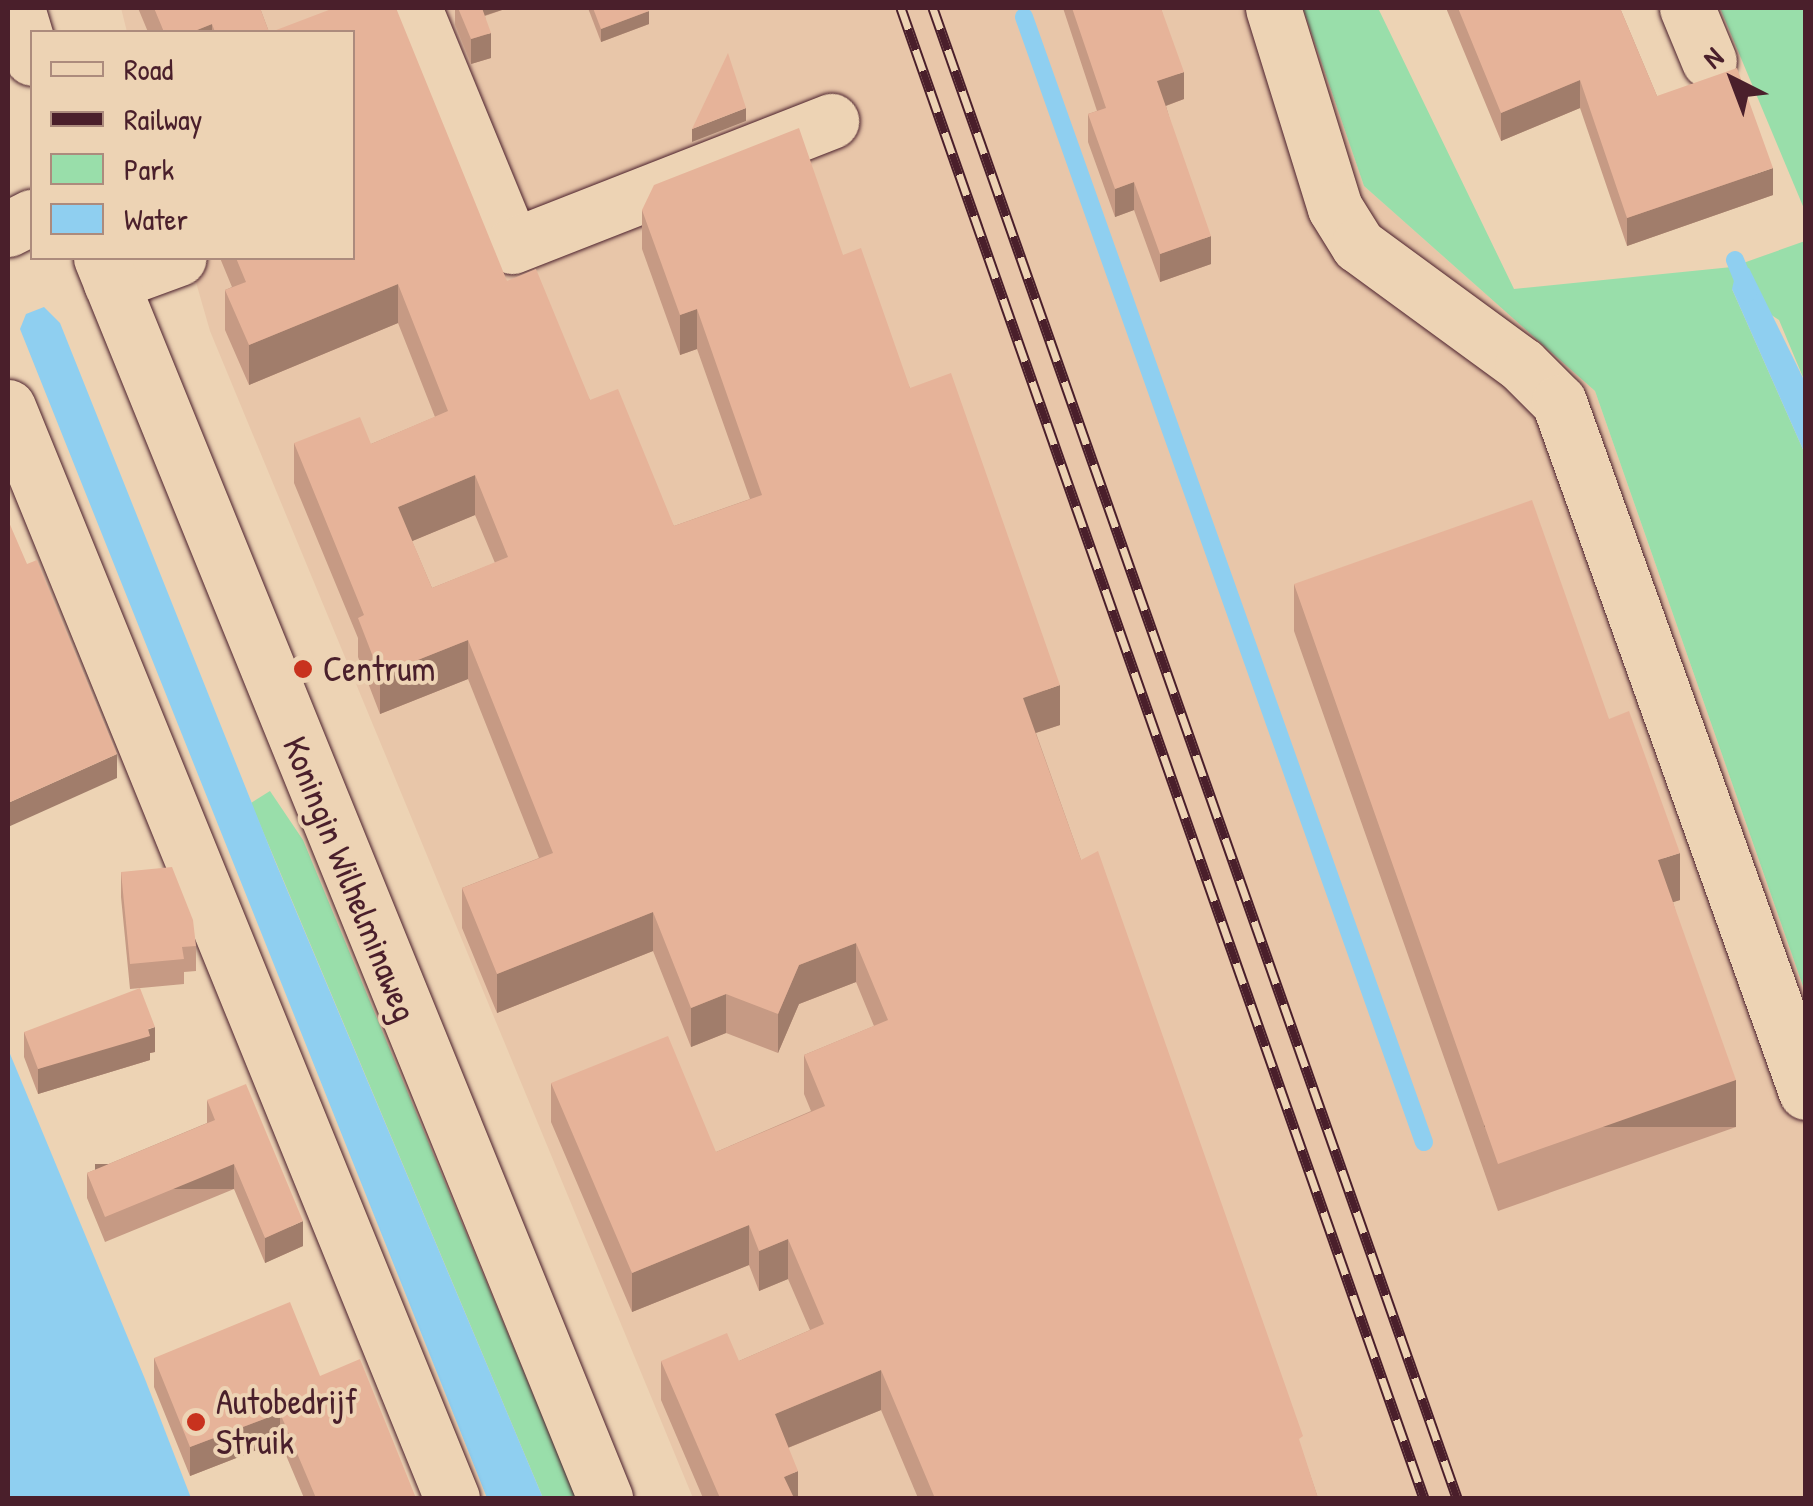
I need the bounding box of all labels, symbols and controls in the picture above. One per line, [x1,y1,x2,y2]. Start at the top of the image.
legend [30,30,355,260]
north arrow [1683,30,1783,130]
text: N [1695,39,1731,77]
text: Road [124,49,173,89]
text: Railway [124,99,202,139]
text: Park [124,149,174,189]
text: Water [124,199,188,239]
place label: Centrum [323,648,435,690]
marker: Centrum [292,658,314,680]
street label: Koningin Wilhelminaweg [274,731,426,1027]
place label: Autobedrijf Struik [216,1381,357,1463]
marker: Autobedrijf Struik [185,1411,207,1433]

